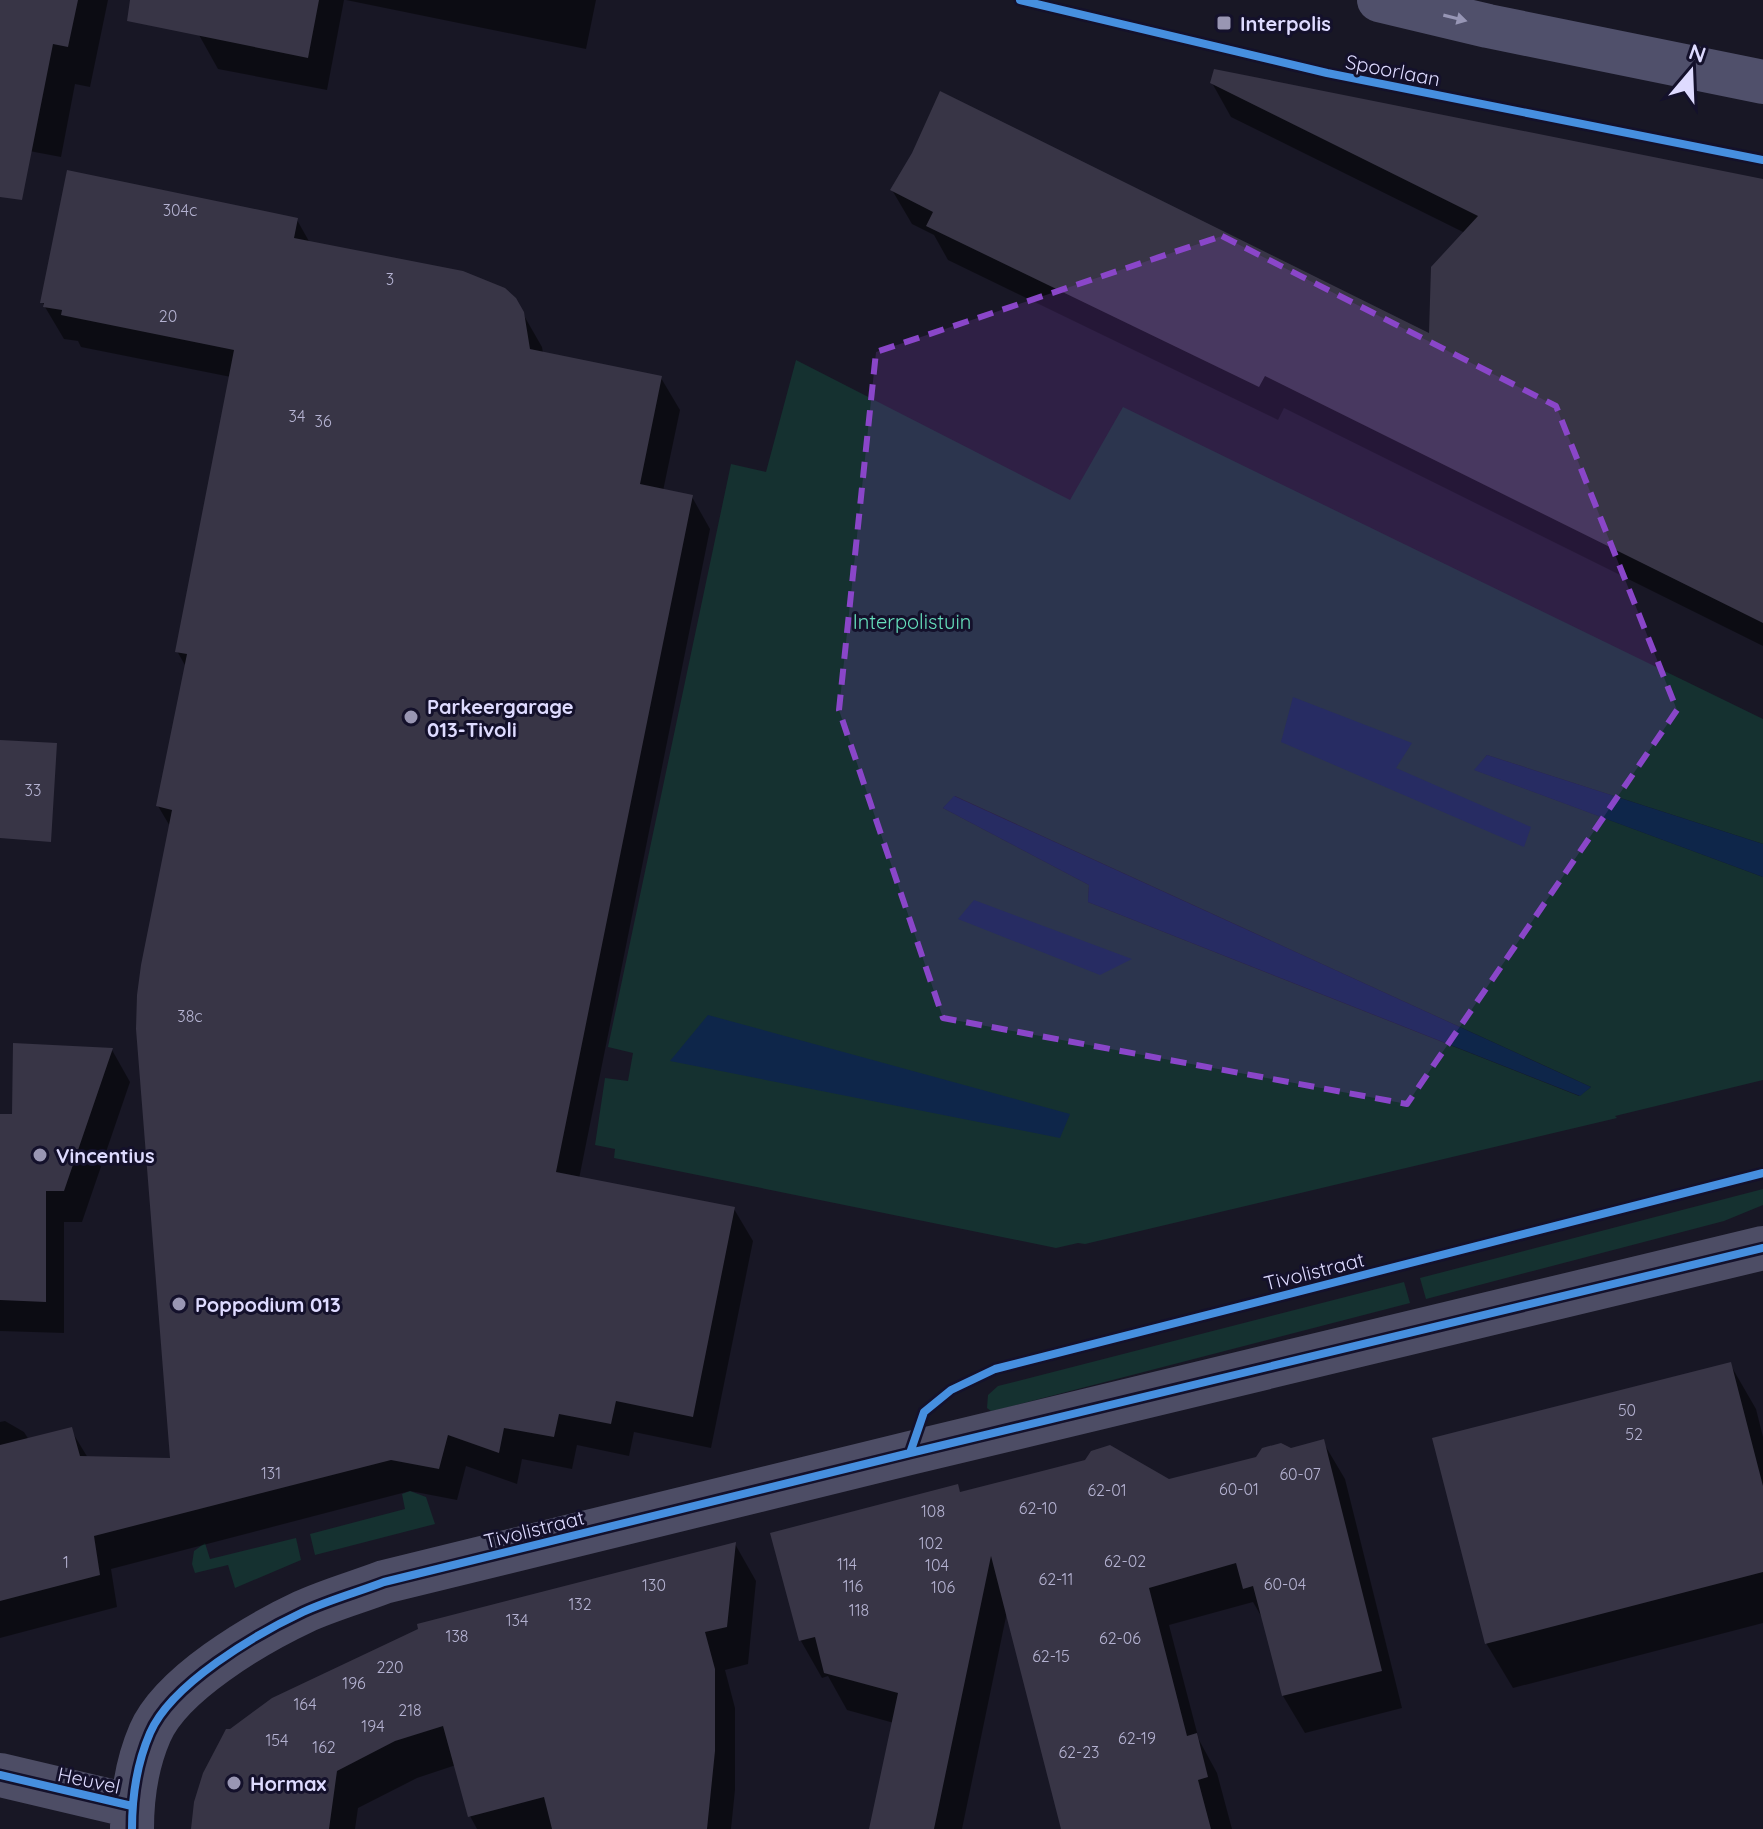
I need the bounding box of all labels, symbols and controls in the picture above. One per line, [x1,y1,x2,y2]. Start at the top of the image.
place label: Interpolis [1240,11,1331,36]
one-way arrow [1443,13,1468,25]
marker: Interpolis [1215,14,1233,32]
north arrow [1651,32,1731,112]
text: N [1685,37,1710,69]
street label: Spoorlaan [1344,49,1442,91]
house number: 304c [163,200,197,220]
house number: 3 [386,269,394,289]
house number: 20 [159,306,177,326]
house number: 34 [289,406,305,426]
house number: 36 [315,411,332,431]
park label: Interpolistuin [853,609,971,634]
place label: Parkeergarage 013-Tivoli [427,694,574,742]
marker: Parkeergarage 013-Tivoli [402,708,420,726]
house number: 33 [25,780,41,800]
house number: 38c [177,1006,203,1026]
place label: Vincentius [56,1143,155,1168]
marker: Vincentius [31,1146,49,1164]
street label: Tivolistraat [1261,1246,1367,1296]
place label: Poppodium 013 [195,1292,341,1317]
marker: Poppodium 013 [170,1295,188,1313]
house number: 50 [1618,1400,1636,1420]
house number: 52 [1625,1424,1643,1444]
house number: 131 [261,1463,281,1483]
house number: 60-07 [1279,1464,1321,1484]
house number: 60-01 [1219,1479,1259,1499]
house number: 62-01 [1087,1480,1127,1500]
house number: 62-10 [1019,1498,1057,1518]
house number: 108 [921,1501,945,1521]
street label: Tivolistraat [481,1504,587,1554]
house number: 102 [919,1533,943,1553]
house number: 62-02 [1104,1551,1146,1571]
house number: 1 [63,1552,69,1572]
house number: 114 [837,1554,857,1574]
house number: 104 [925,1555,949,1575]
house number: 62-11 [1039,1569,1073,1589]
house number: 60-04 [1264,1574,1306,1594]
house number: 130 [642,1575,666,1595]
house number: 116 [843,1576,864,1596]
house number: 106 [931,1577,955,1597]
house number: 132 [568,1594,592,1614]
house number: 118 [849,1600,869,1620]
house number: 134 [506,1610,528,1630]
house number: 138 [446,1626,468,1646]
house number: 62-06 [1099,1628,1141,1648]
house number: 62-15 [1032,1646,1070,1666]
house number: 220 [376,1657,404,1677]
house number: 196 [342,1673,366,1693]
house number: 164 [293,1694,317,1714]
house number: 218 [398,1700,422,1720]
house number: 194 [361,1716,385,1736]
house number: 62-19 [1118,1728,1156,1748]
house number: 154 [265,1730,289,1750]
house number: 162 [312,1737,336,1757]
house number: 62-23 [1059,1742,1099,1762]
street label: Heuvel [55,1761,123,1799]
place label: Hormax [250,1771,327,1796]
marker: Hormax [225,1774,243,1792]

